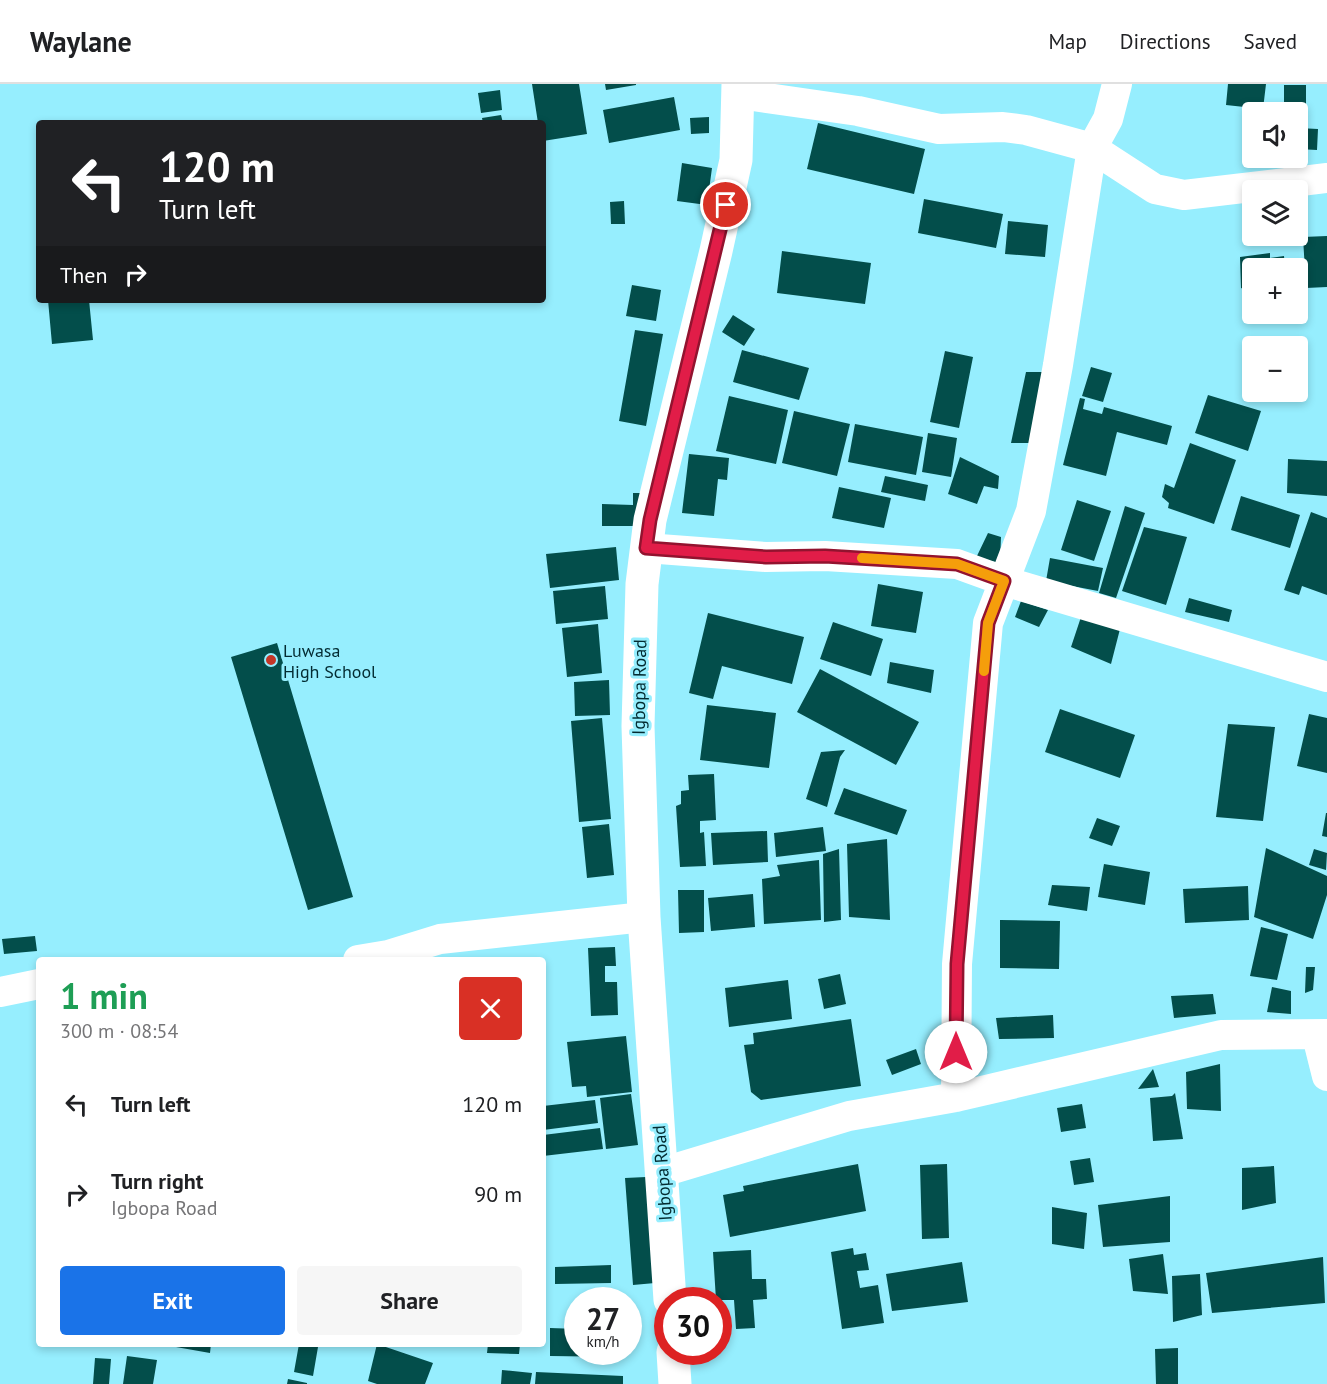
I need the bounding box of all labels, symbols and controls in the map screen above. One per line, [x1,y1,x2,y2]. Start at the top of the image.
text: Waylane [30,23,132,60]
text: Map [1048,28,1087,55]
text: Directions [1120,28,1211,55]
text: Saved [1244,28,1297,55]
map controls [1242,102,1308,402]
button: sound [1242,102,1308,168]
text: 120 m [159,139,275,194]
icon: left [60,144,138,222]
pin [700,179,751,230]
button: layers [1242,180,1308,246]
icon: arrive [709,188,742,221]
text: Turn left [159,192,256,226]
icon: right [119,258,152,291]
button: + [1242,258,1308,324]
text: Then [60,261,107,289]
button: − [1242,336,1308,402]
place label: Luwasa High School [283,639,377,683]
street label: Igbopa Road [627,639,651,735]
marker: Luwasa High School [264,653,278,667]
text: 1 min [60,972,148,1019]
button: close [459,977,522,1040]
text: 300 m · 08:54 [60,1018,178,1044]
position arrow [924,1020,988,1084]
icon: left [60,1088,93,1121]
text: Turn left [111,1090,191,1118]
text: 120 m [462,1090,522,1118]
street label: Igbopa Road [647,1124,677,1222]
text: Turn right [111,1167,203,1195]
icon: right [60,1178,93,1211]
text: 90 m [474,1180,522,1208]
text: Igbopa Road [111,1195,218,1221]
button: Exit [60,1266,285,1335]
button: Share [297,1266,522,1335]
speed limit sign: 30 [654,1287,732,1365]
text: 27 [586,1299,620,1338]
text: km/h [587,1332,619,1351]

